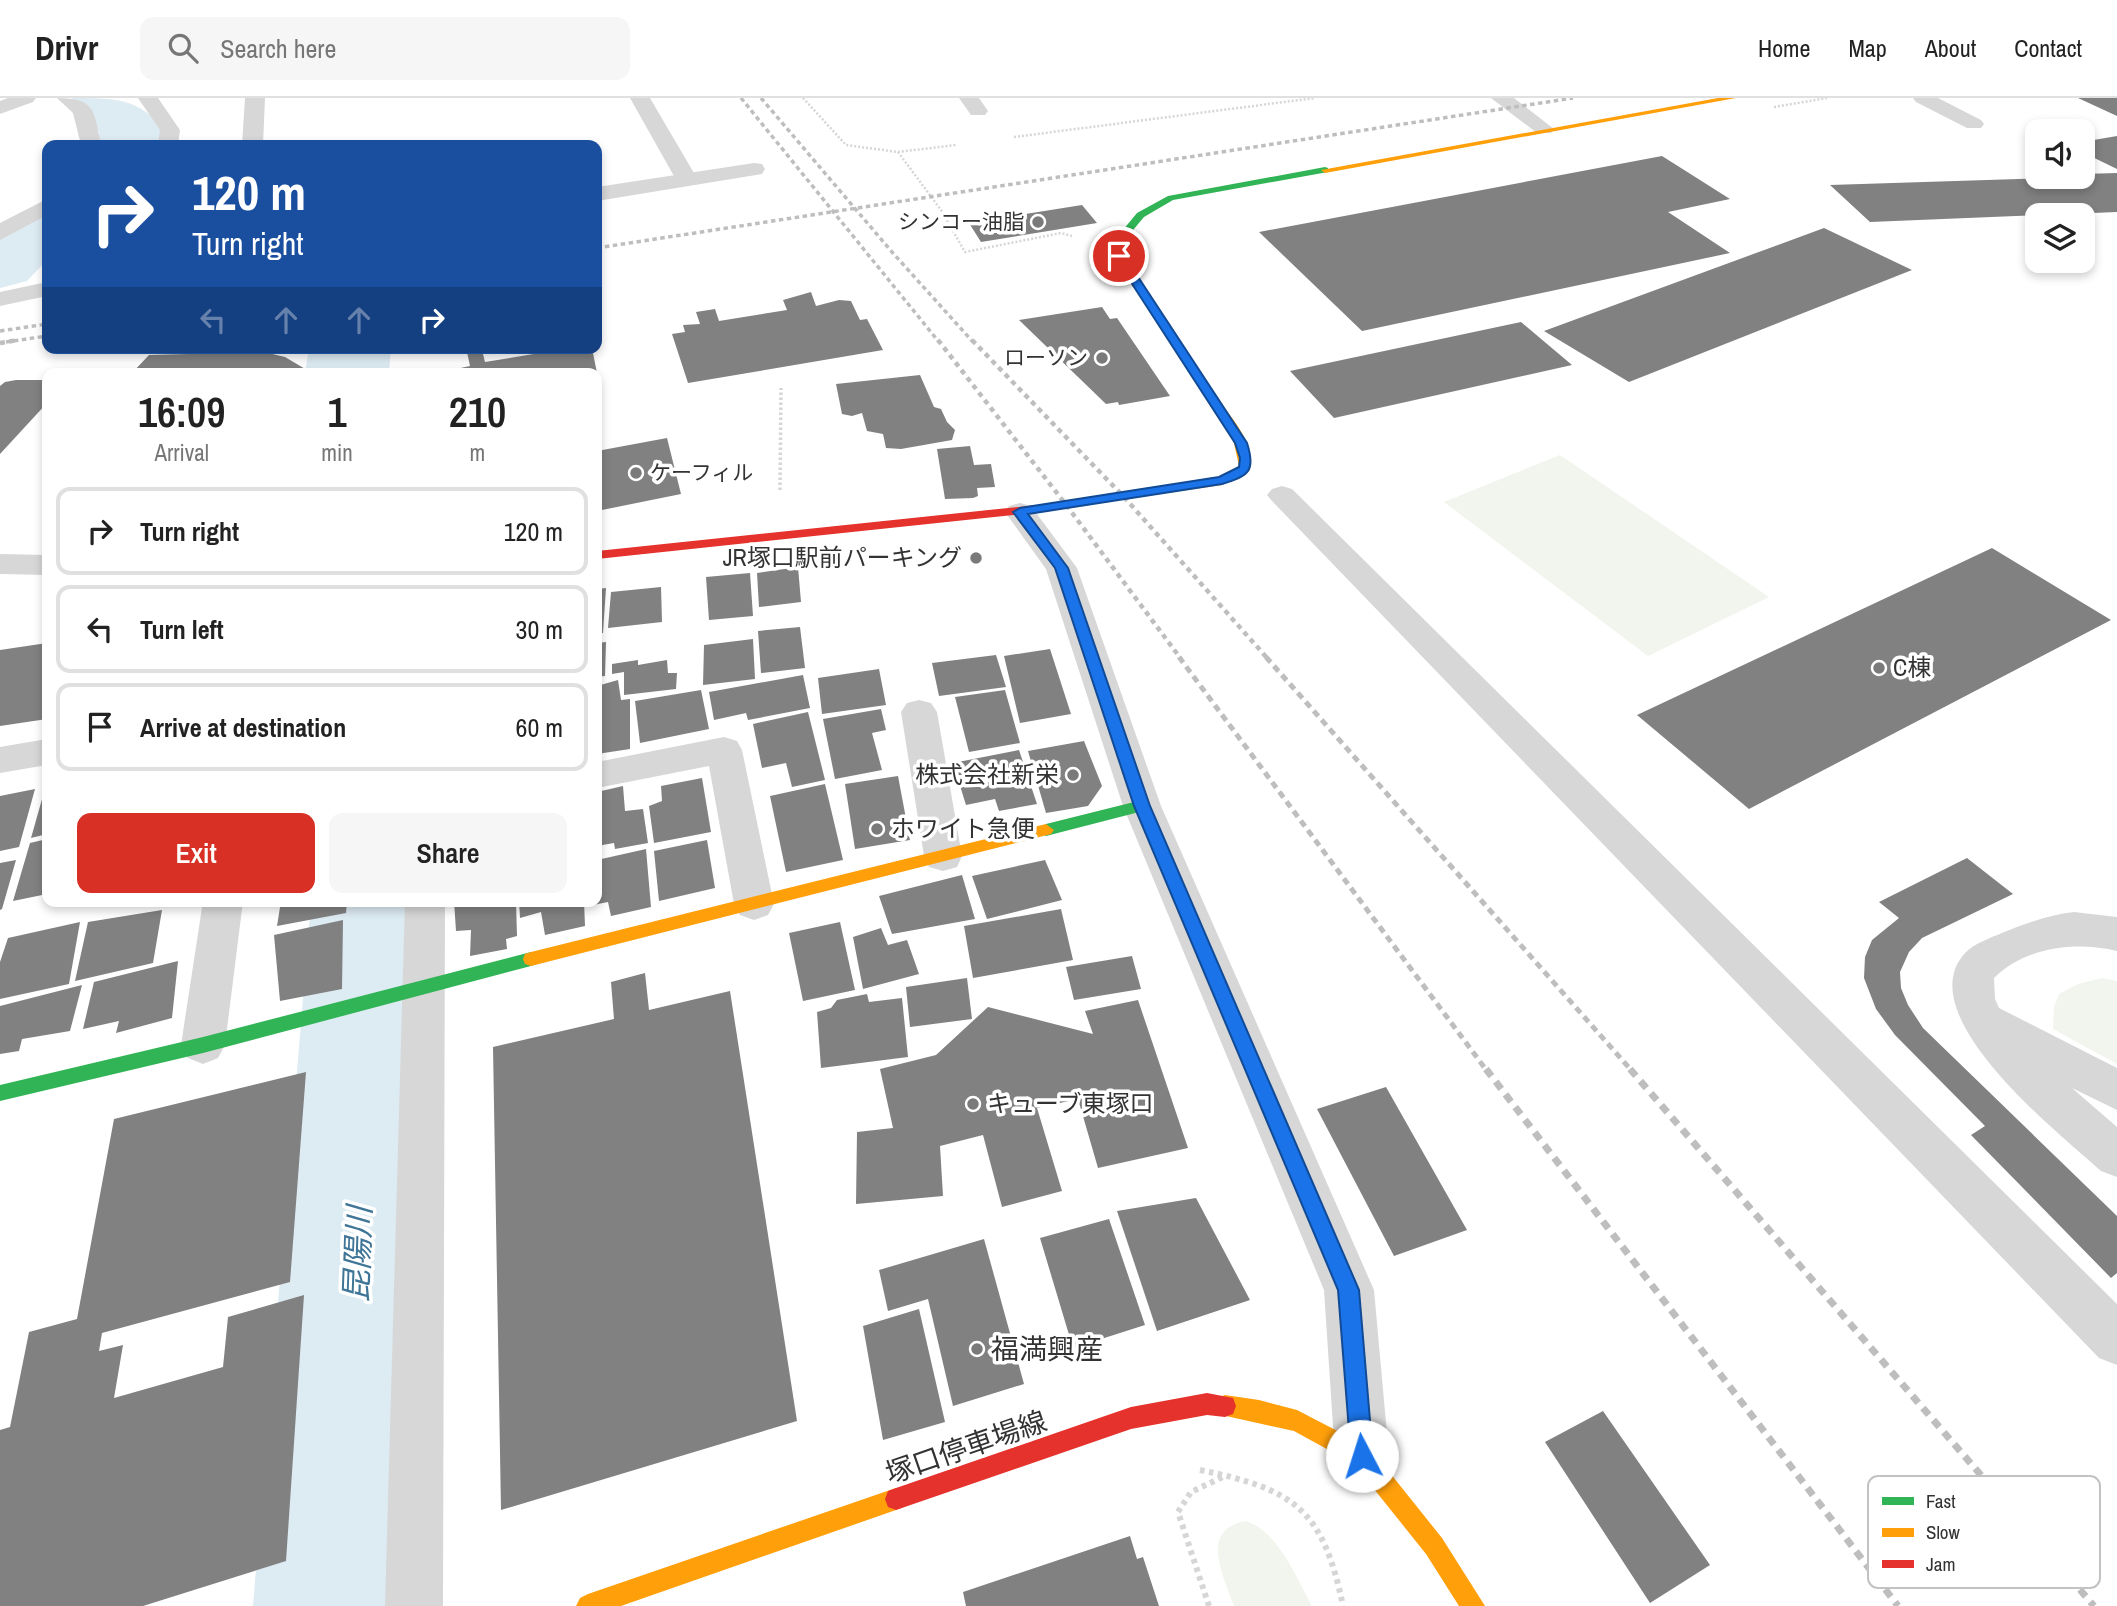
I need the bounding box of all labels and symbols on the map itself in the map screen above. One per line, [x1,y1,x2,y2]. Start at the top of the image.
place label: シンコー油脂 [898,207,1024,236]
marker: シンコー油脂 [1030,214,1046,230]
pin [1089,226,1149,286]
place label: ローソン [1004,343,1088,372]
marker: ローソン [1094,350,1110,366]
place label: ケーフィル [650,458,753,487]
marker: ケーフィル [628,465,644,481]
place label: JR塚口駅前パーキング [723,541,962,573]
marker: JR塚口駅前パーキング [968,550,984,566]
place label: C棟 [1893,651,1931,683]
marker: C棟 [1871,660,1887,676]
place label: 株式会社新栄 [915,758,1059,790]
marker: 株式会社新栄 [1065,767,1081,783]
place label: ホワイト急便 [891,812,1035,844]
marker: ホワイト急便 [869,821,885,837]
place label: キューブ東塚口 [987,1087,1154,1119]
marker: キューブ東塚口 [965,1096,981,1112]
water label: 昆陽川 [334,1202,381,1303]
place label: 福満興産 [991,1330,1103,1368]
marker: 福満興産 [969,1341,985,1357]
street label: 塚口停車場線 [880,1402,1052,1492]
position arrow [1325,1419,1399,1493]
legend [1868,1476,2100,1588]
text: Fast [1926,1488,1956,1514]
text: Slow [1926,1519,1961,1545]
text: Jam [1926,1551,1955,1577]

